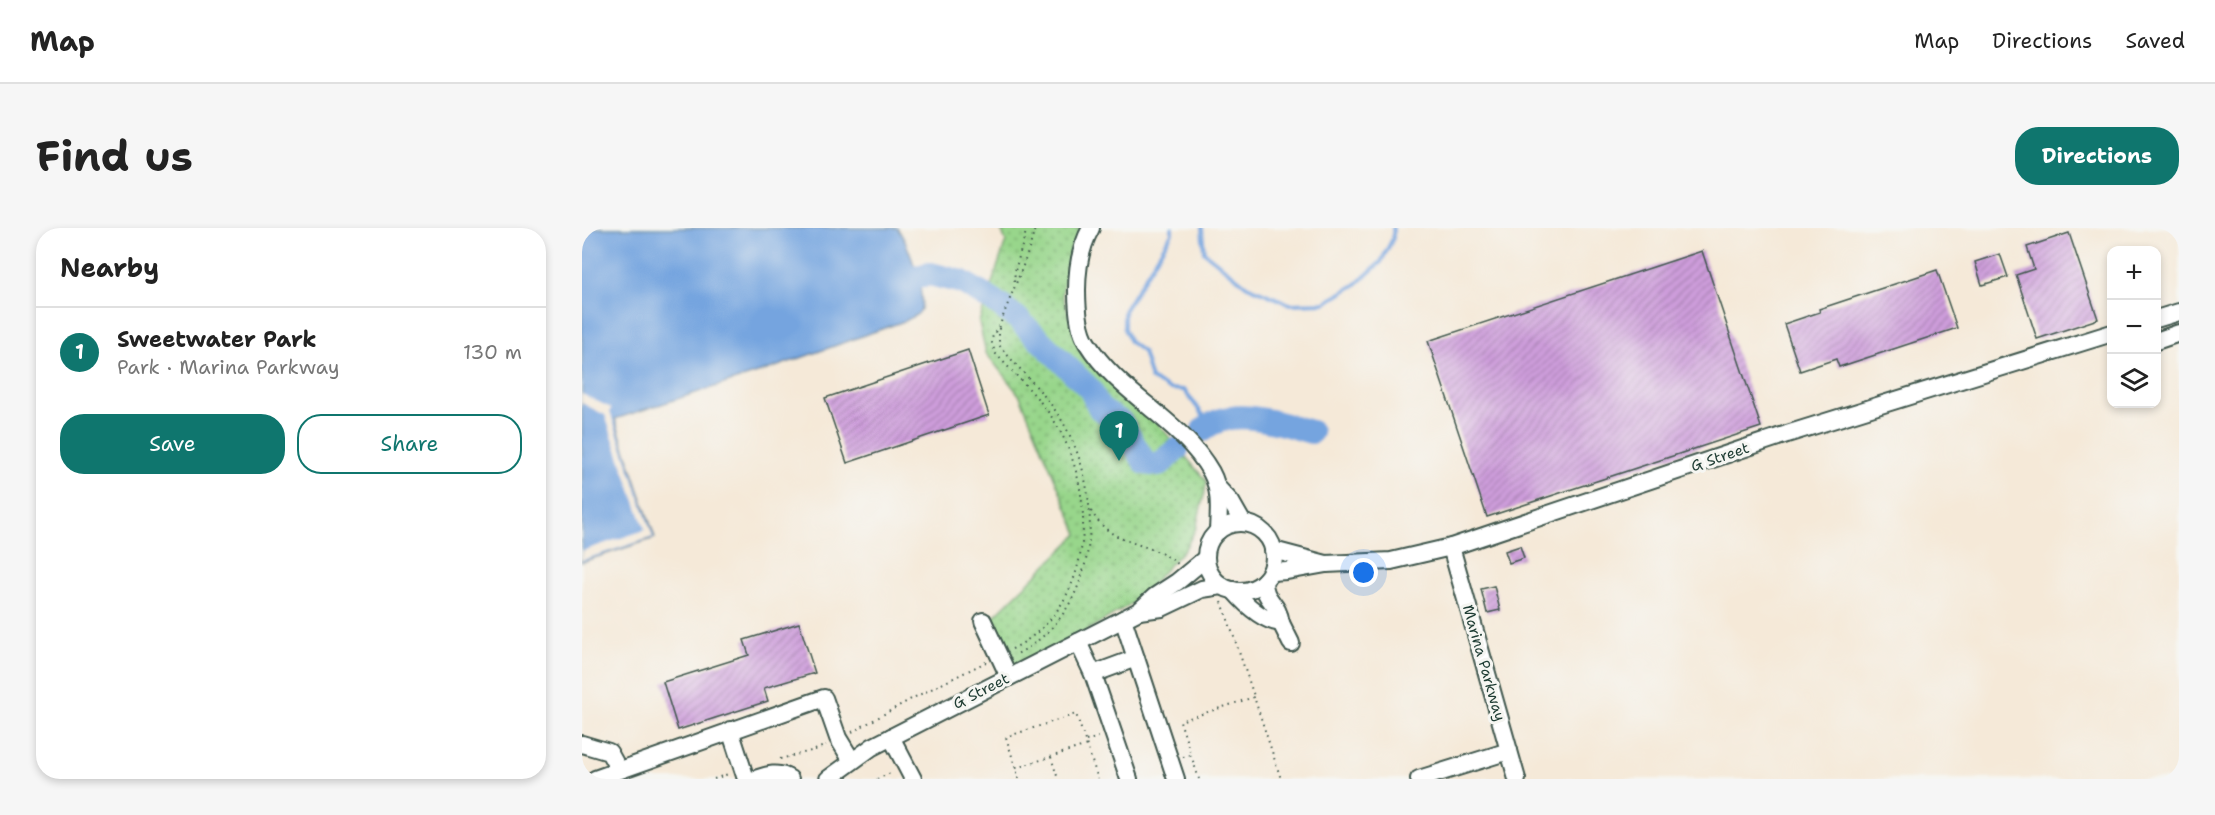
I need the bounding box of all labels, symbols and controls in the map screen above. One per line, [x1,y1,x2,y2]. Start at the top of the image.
text: Map [30,22,95,60]
text: Map [1914,27,1959,55]
text: Directions [1992,27,2092,55]
text: Saved [2125,27,2185,55]
button: Directions [2015,127,2179,185]
text: Find us [36,128,193,184]
map controls [2107,246,2161,408]
button: + [2107,246,2161,300]
text: Nearby [60,250,159,285]
button: − [2107,300,2161,354]
text: Sweetwater Park [117,325,317,354]
text: 1 [75,339,84,365]
text: 130 m [463,339,522,365]
text: Park · Marina Parkway [117,354,339,380]
button: layers [2107,354,2161,408]
pin: 1 [1100,412,1138,461]
button: Save [60,414,285,474]
button: Share [297,414,522,474]
street label: G Street [1688,438,1752,476]
your location [1349,558,1378,587]
street label: Marina Parkway [1458,602,1510,724]
street label: G Street [949,668,1013,714]

